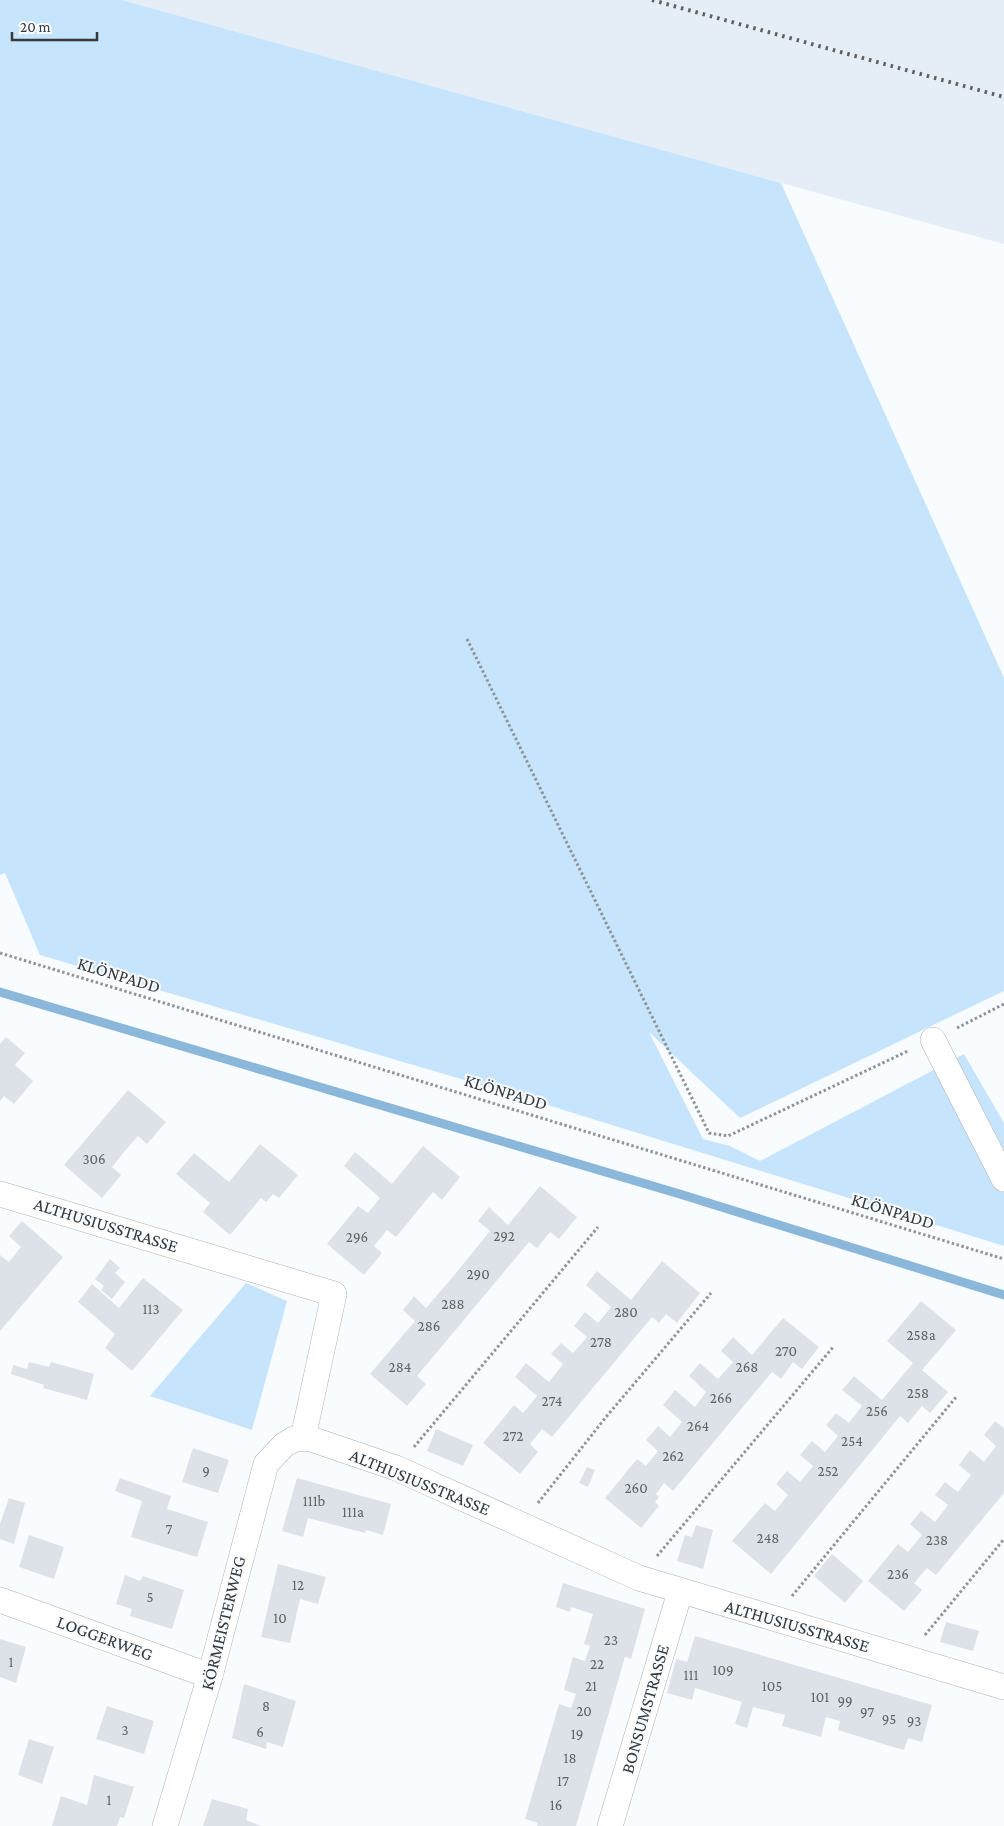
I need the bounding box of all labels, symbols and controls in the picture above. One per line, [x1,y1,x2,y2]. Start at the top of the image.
scale bar [12,10,98,42]
text: 20 m [20,19,51,35]
street label: KLÖNPADD [75,953,163,997]
street label: KLÖNPADD [462,1070,550,1114]
house number: 306 [82,1151,106,1167]
street label: KLÖNPADD [849,1189,937,1233]
street label: ALTHUSIUSSTRASSE [32,1194,181,1257]
house number: 292 [493,1228,515,1244]
house number: 296 [346,1229,368,1245]
house number: 290 [466,1266,490,1282]
house number: 288 [441,1296,465,1312]
house number: 113 [142,1301,160,1317]
house number: 280 [614,1304,638,1320]
house number: 286 [418,1318,440,1334]
house number: 258a [906,1327,936,1343]
house number: 278 [590,1334,612,1350]
house number: 270 [775,1343,797,1359]
house number: 284 [389,1359,411,1375]
house number: 268 [736,1359,758,1375]
house number: 258 [907,1385,929,1401]
house number: 266 [710,1390,732,1406]
house number: 274 [541,1393,563,1409]
house number: 256 [866,1403,888,1419]
house number: 264 [687,1418,709,1434]
house number: 272 [503,1428,524,1444]
house number: 254 [841,1433,863,1449]
street label: ALTHUSIUSSTRASSE [347,1445,493,1519]
house number: 262 [662,1448,684,1464]
house number: 9 [202,1463,210,1479]
house number: 252 [817,1463,839,1479]
house number: 260 [624,1480,648,1496]
house number: 111b [303,1493,326,1509]
house number: 111a [342,1504,364,1520]
house number: 7 [166,1521,173,1537]
house number: 248 [757,1530,779,1546]
house number: 238 [926,1532,948,1548]
street label: KÖRMEISTERWEG [197,1554,249,1692]
house number: 236 [887,1566,909,1582]
house number: 12 [292,1577,304,1593]
house number: 5 [146,1589,154,1605]
street label: ALTHUSIUSSTRASSE [722,1596,872,1656]
house number: 10 [273,1610,287,1626]
street label: LOGGERWEG [54,1611,156,1665]
house number: 23 [604,1632,618,1648]
street label: BONSUMSTRASSE [617,1642,673,1776]
house number: 1 [9,1654,14,1670]
house number: 22 [590,1656,604,1672]
house number: 109 [712,1662,734,1678]
house number: 111 [684,1667,698,1683]
house number: 21 [585,1678,597,1694]
house number: 105 [762,1678,782,1694]
house number: 101 [811,1689,829,1705]
house number: 99 [837,1693,853,1709]
house number: 8 [262,1698,270,1714]
house number: 20 [576,1703,592,1719]
house number: 97 [860,1704,874,1720]
house number: 95 [882,1711,896,1727]
house number: 93 [907,1713,921,1729]
house number: 3 [121,1722,129,1738]
house number: 6 [256,1724,264,1740]
house number: 19 [571,1726,583,1742]
house number: 18 [563,1750,577,1766]
house number: 17 [557,1773,569,1789]
house number: 1 [107,1792,112,1808]
house number: 16 [550,1797,562,1813]

